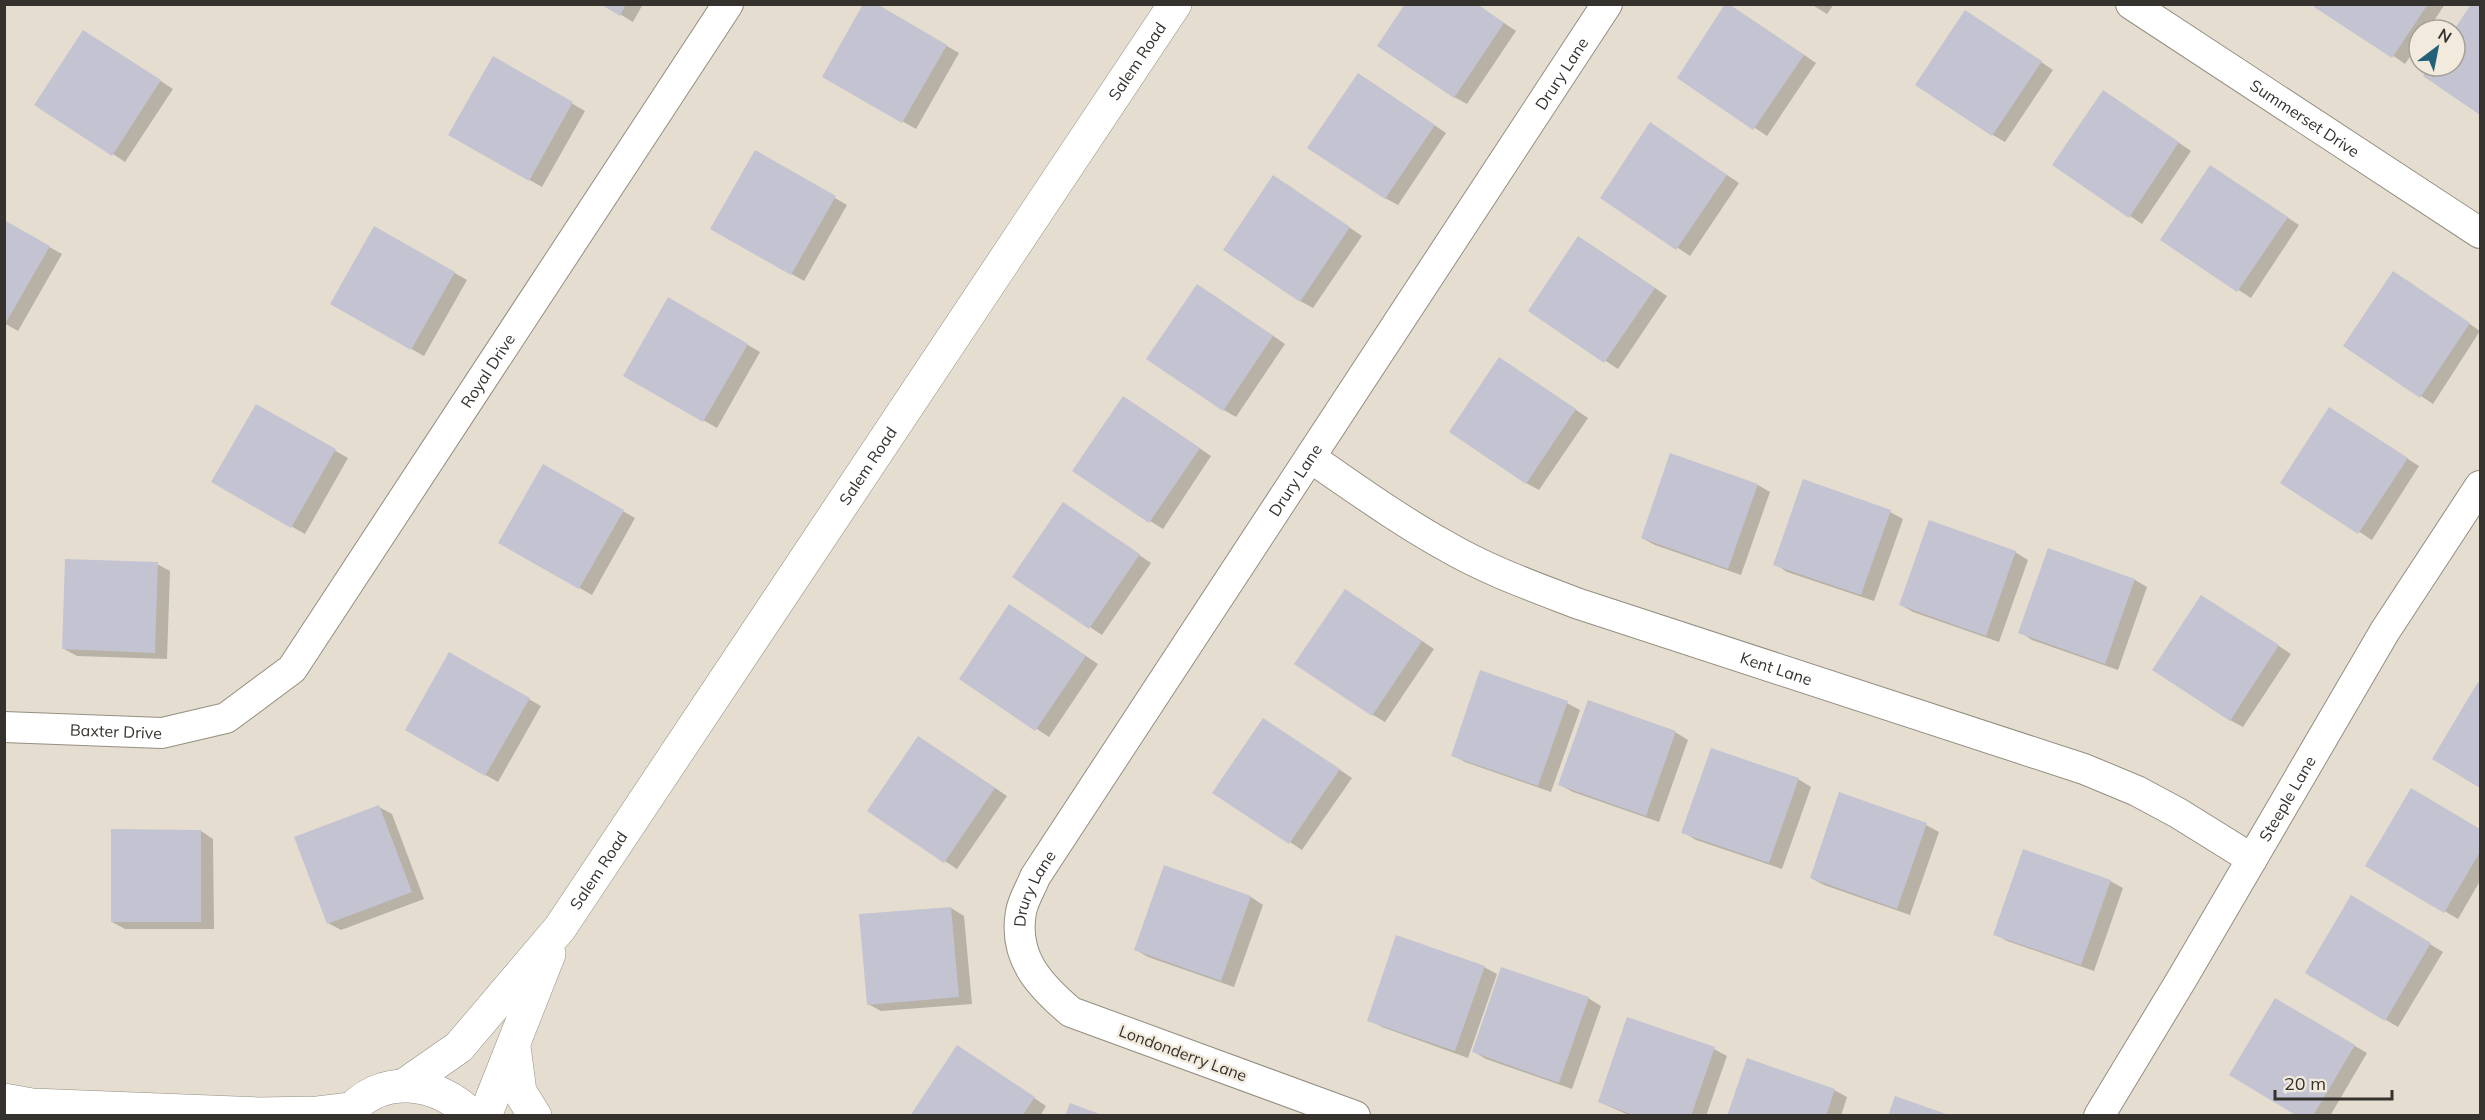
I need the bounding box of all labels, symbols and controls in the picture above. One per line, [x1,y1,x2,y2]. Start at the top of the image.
street label: Salem Road [1104,18,1170,104]
north arrow [2407,18,2467,78]
text: N [2435,24,2455,47]
street label: Drury Lane [1531,33,1592,113]
street label: Summerset Drive [2246,75,2363,161]
street label: Royal Drive [456,330,519,411]
street label: Salem Road [835,423,901,509]
street label: Drury Lane [1264,440,1326,520]
street label: Kent Lane [1738,647,1815,689]
street label: Baxter Drive [70,720,162,743]
street label: Steeple Lane [2254,752,2320,845]
street label: Salem Road [565,827,632,913]
street label: Drury Lane [1009,846,1060,927]
street label: Londonderry Lane [1116,1021,1250,1085]
scale bar [2275,1063,2392,1101]
text: 20 m [2284,1072,2326,1095]

